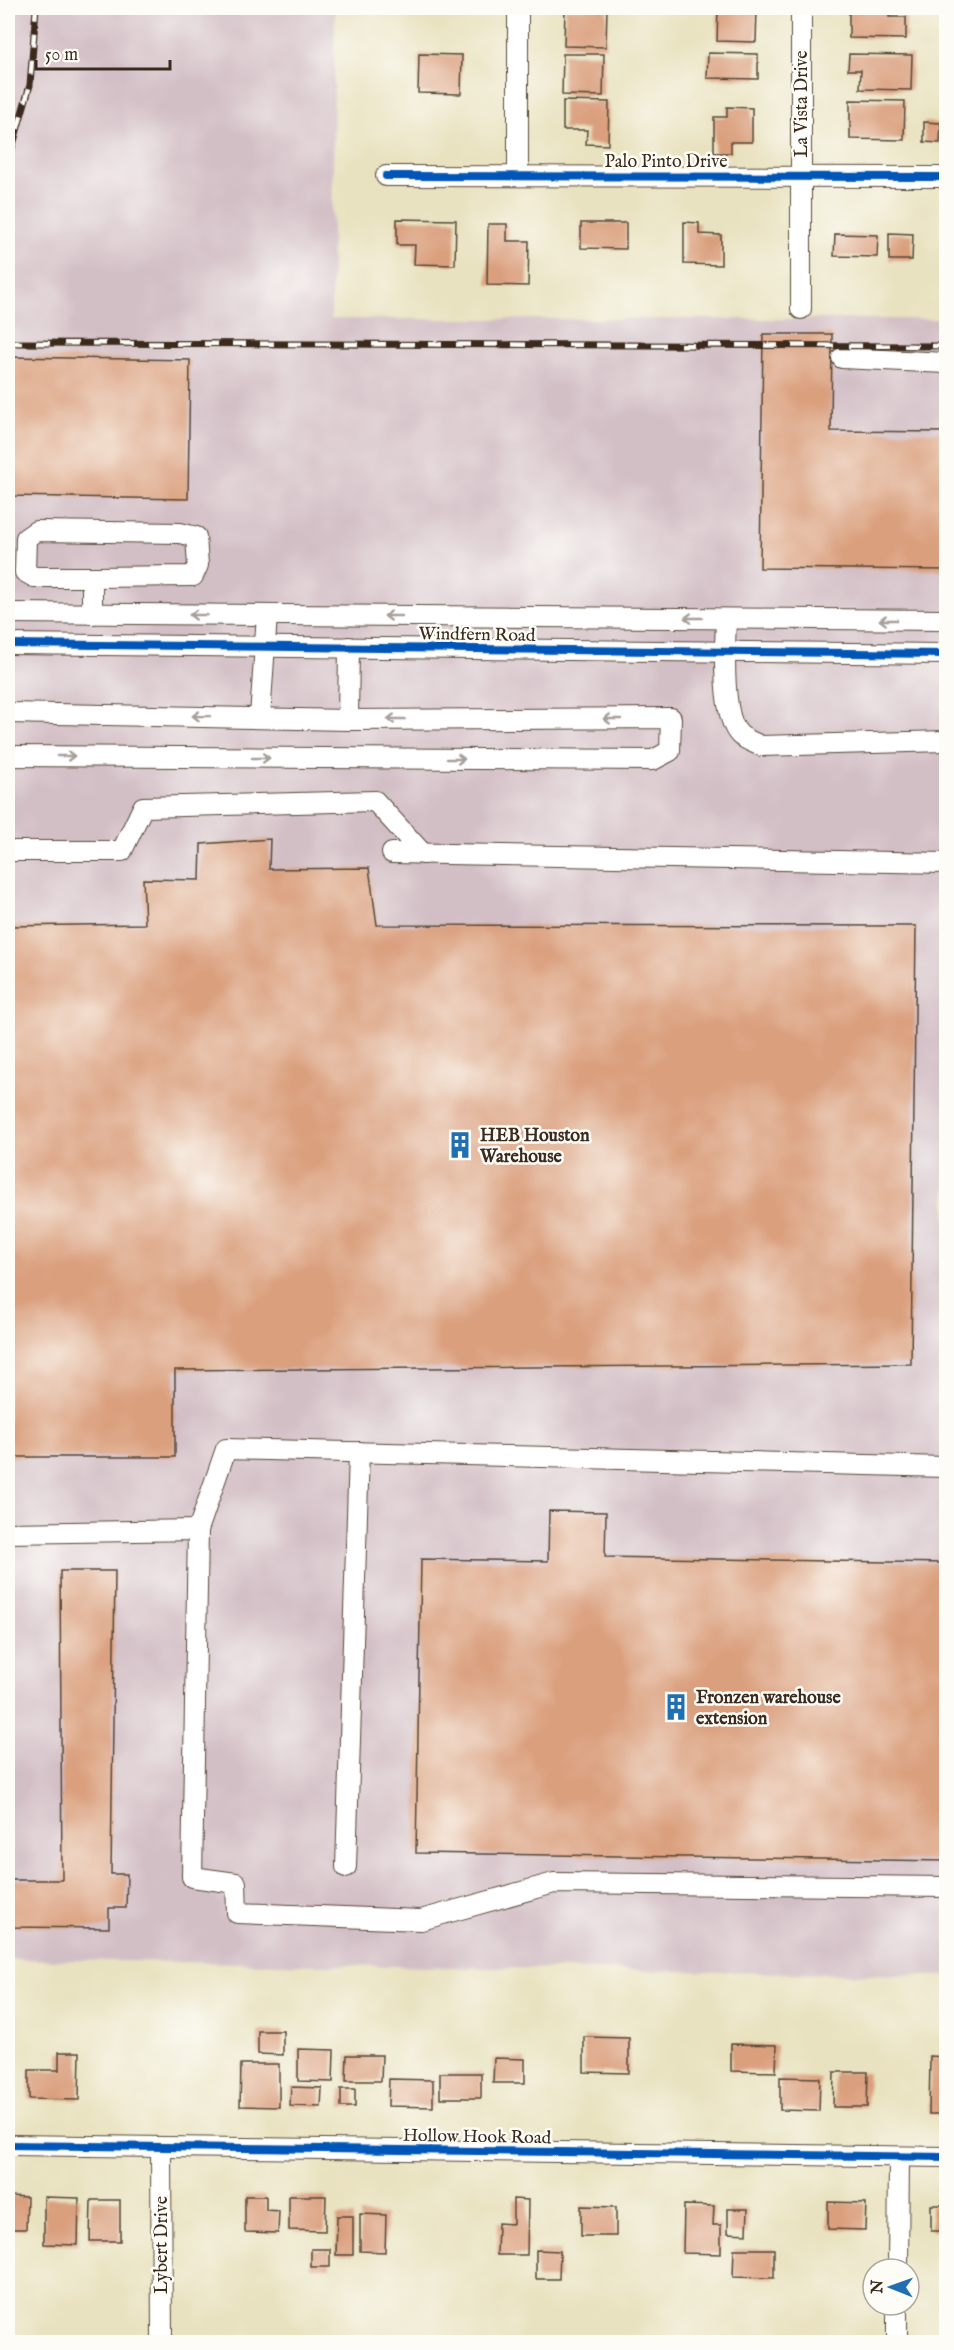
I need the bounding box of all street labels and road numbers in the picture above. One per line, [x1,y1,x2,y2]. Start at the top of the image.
street label: La Vista Drive [791,50,814,158]
street label: Palo Pinto Drive [605,151,727,174]
street label: Windfern Road [418,623,536,648]
street label: Hollow Hook Road [403,2125,552,2150]
street label: Lybert Drive [151,2196,174,2294]

